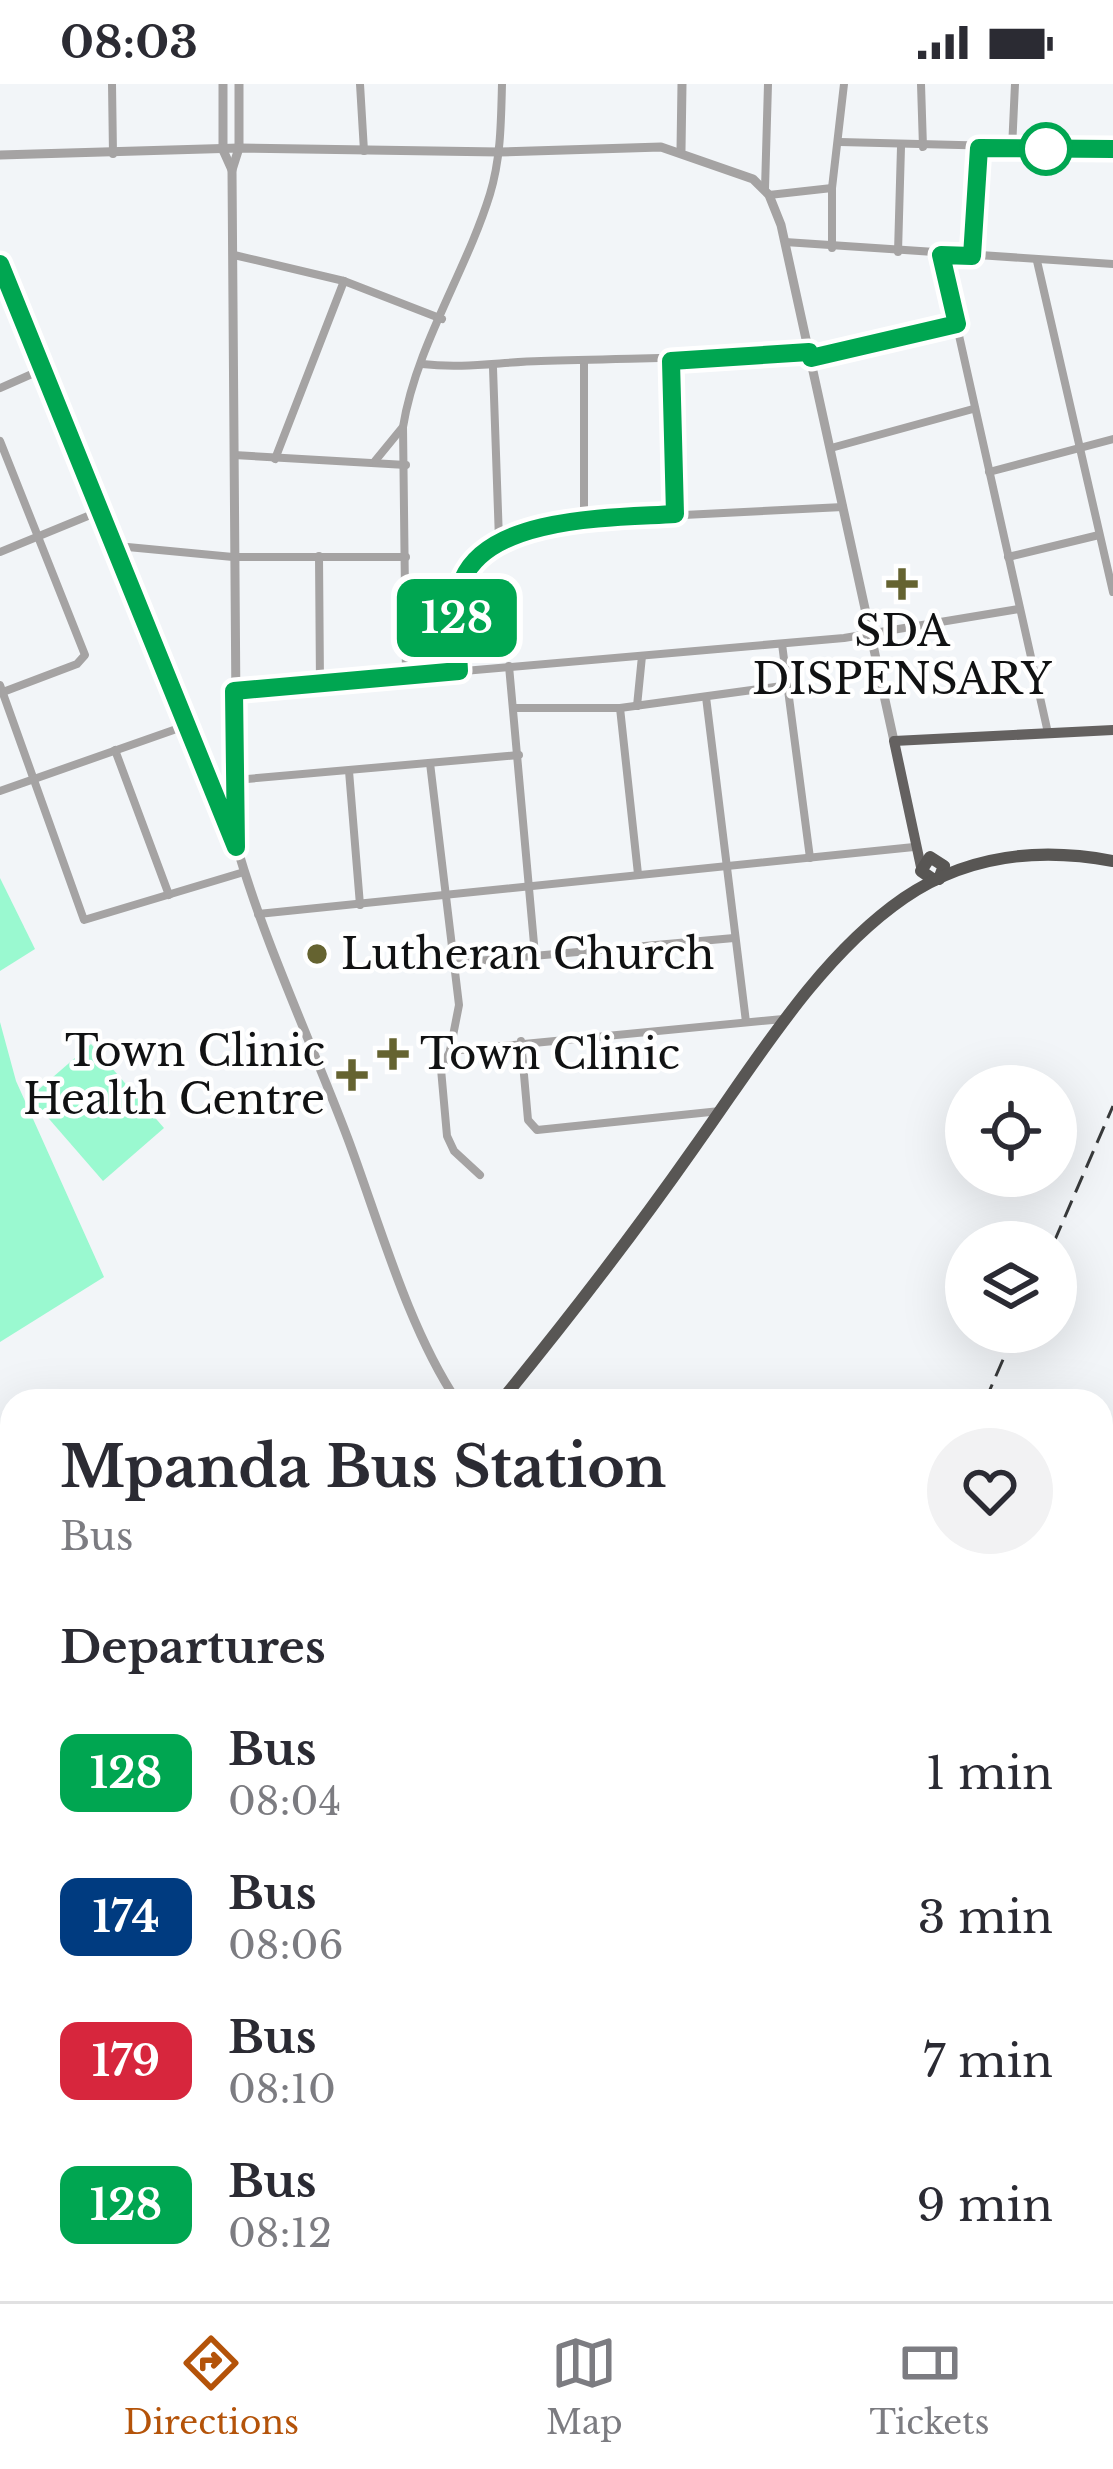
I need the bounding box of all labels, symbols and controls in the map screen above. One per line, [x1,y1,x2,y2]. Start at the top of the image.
text: 08:03 [60,14,198,70]
unlabelled marker [1021,124,1071,174]
marker: SDA DISPENSARY [886,568,918,600]
line badge: 128 [388,579,526,657]
text: 128 [421,592,493,644]
place label: SDA DISPENSARY [752,605,1052,705]
place label: Lutheran Church [341,928,715,980]
marker: Lutheran Church [304,941,330,967]
place label: Town Clinic Health Centre [23,1025,325,1125]
place label: Town Clinic [420,1028,680,1080]
marker: Town Clinic [377,1038,409,1070]
marker: Town Clinic Health Centre [336,1059,368,1091]
map controls [945,1065,1077,1353]
button: locate [945,1065,1077,1197]
button: layers [945,1221,1077,1353]
button: heart [927,1428,1053,1554]
text: Mpanda Bus Station [60,1432,666,1502]
text: Bus [60,1512,134,1561]
text: Departures [60,1619,326,1675]
text: Bus [228,1721,316,1777]
text: 1 min [925,1745,1053,1801]
text: 128 [90,1747,162,1799]
text: 08:04 [228,1777,341,1826]
text: Bus [228,1865,316,1921]
text: 3 min [918,1889,1053,1945]
text: 174 [92,1891,160,1943]
text: 08:06 [228,1921,344,1970]
text: Bus [228,2009,316,2065]
text: 7 min [923,2033,1053,2089]
text: 179 [92,2035,160,2087]
text: 08:10 [228,2065,336,2114]
text: Bus [228,2153,316,2209]
text: 9 min [917,2177,1053,2233]
text: 128 [90,2179,162,2231]
text: 08:12 [228,2209,332,2258]
tab: Directions [124,2330,299,2443]
tab: Map [546,2330,623,2443]
tab: Tickets [870,2330,990,2443]

